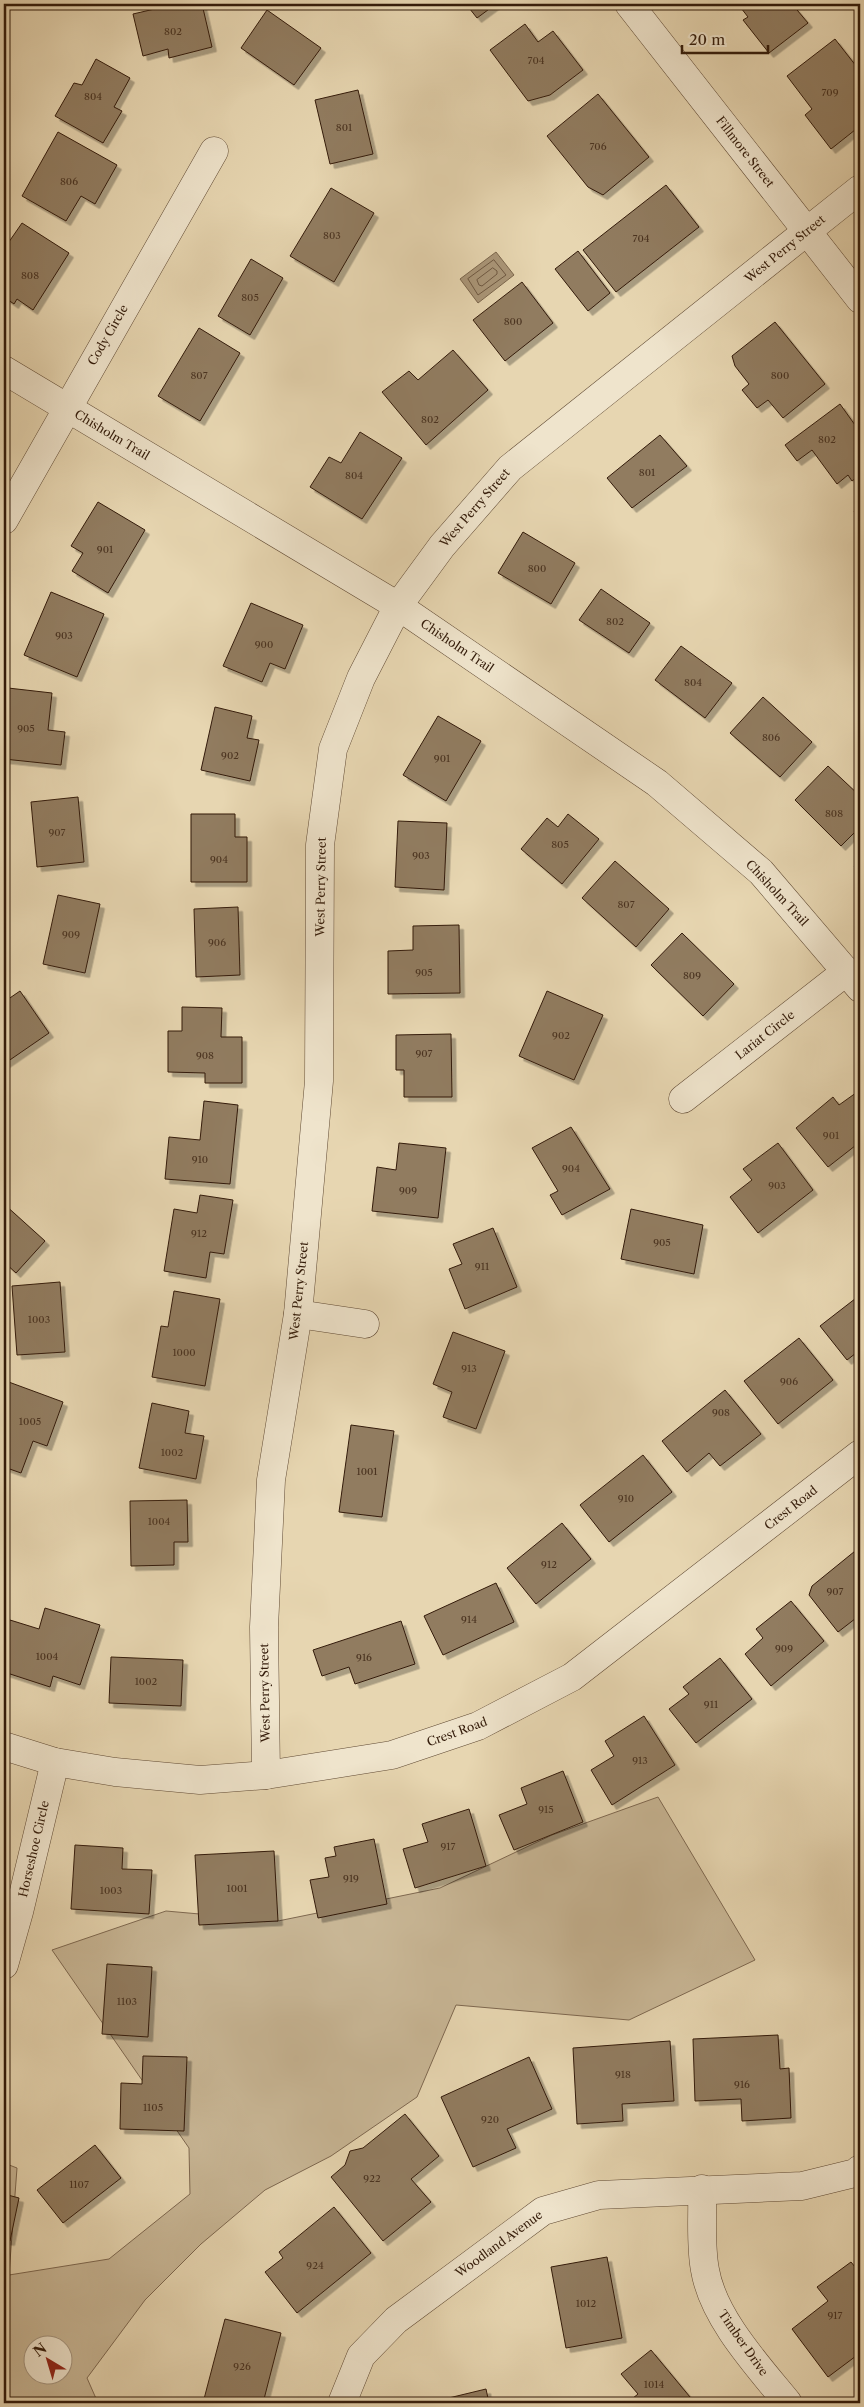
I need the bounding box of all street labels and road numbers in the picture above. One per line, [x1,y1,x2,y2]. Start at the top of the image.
street label: Fillmore Street [713,113,778,191]
street label: West Perry Street [741,211,829,286]
street label: Cody Circle [84,301,131,368]
street label: Chisholm Trail [72,406,153,463]
street label: West Perry Street [436,465,513,551]
street label: Chisholm Trail [418,616,497,676]
street label: West Perry Street [312,836,329,938]
street label: Chisholm Trail [743,856,812,929]
street label: Lariat Circle [732,1007,798,1062]
street label: West Perry Street [286,1240,311,1342]
street label: Crest Road [761,1482,821,1533]
street label: West Perry Street [256,1642,273,1744]
street label: Crest Road [425,1713,490,1749]
street label: Horseshoe Circle [15,1799,52,1899]
street label: Woodland Avenue [451,2207,546,2281]
street label: Timber Drive [715,2307,772,2379]

